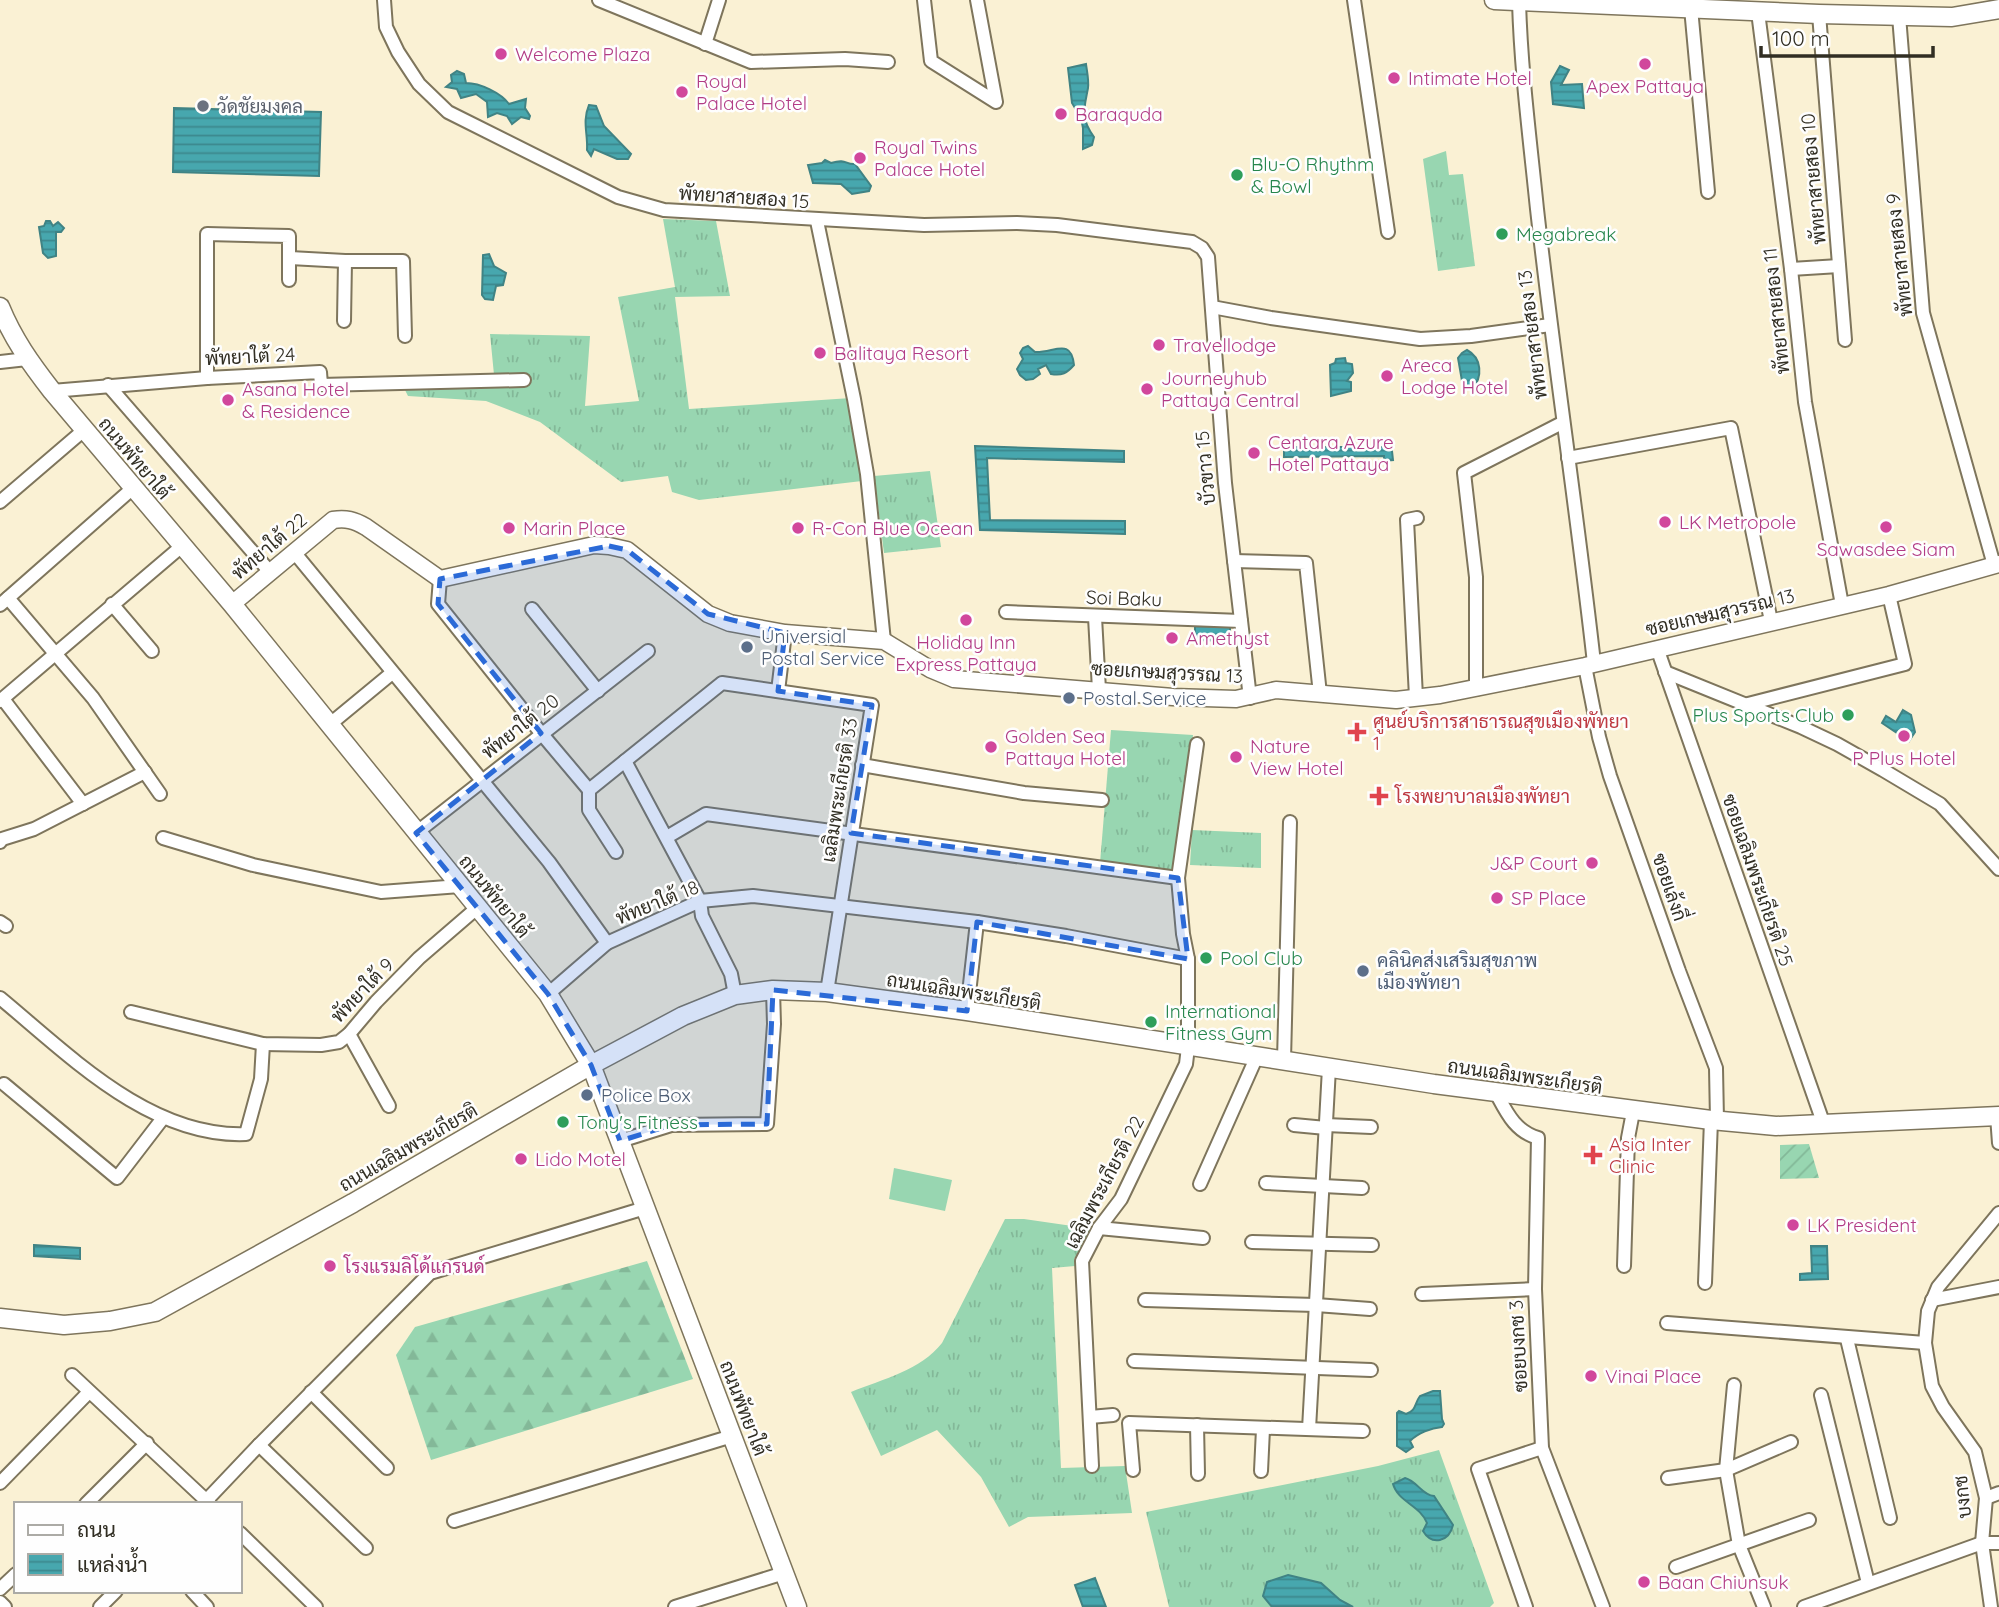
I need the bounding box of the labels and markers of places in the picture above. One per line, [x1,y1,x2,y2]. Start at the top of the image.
place label: Welcome Plaza [515,42,650,66]
marker: Welcome Plaza [493,46,509,62]
marker: Apex Pattaya [1637,56,1653,72]
place label: Intimate Hotel [1408,66,1532,90]
place label: Royal Palace Hotel [696,69,807,115]
marker: Intimate Hotel [1386,70,1402,86]
place label: Apex Pattaya [1586,74,1704,98]
marker: Royal Palace Hotel [674,84,690,100]
place label: วัดชัยมงคล [217,94,303,118]
marker: วัดชัยมงคล [195,98,211,114]
place label: Baraquda [1075,102,1163,126]
marker: Baraquda [1053,106,1069,122]
place label: Royal Twins Palace Hotel [874,135,985,181]
marker: Royal Twins Palace Hotel [852,150,868,166]
place label: Blu-O Rhythm & Bowl [1251,152,1374,198]
marker: Blu-O Rhythm & Bowl [1229,167,1245,183]
place label: Megabreak [1516,222,1617,246]
marker: Megabreak [1494,226,1510,242]
place label: Travellodge [1173,333,1276,357]
marker: Travellodge [1151,337,1167,353]
place label: Balitaya Resort [834,341,969,365]
marker: Balitaya Resort [812,345,828,361]
place label: Areca Lodge Hotel [1401,353,1508,399]
place label: Journeyhub Pattaya Central [1161,366,1299,412]
marker: Areca Lodge Hotel [1379,368,1395,384]
place label: Asana Hotel & Residence [242,377,350,423]
marker: Journeyhub Pattaya Central [1139,381,1155,397]
marker: Asana Hotel & Residence [220,392,236,408]
place label: Centara Azure Hotel Pattaya [1268,430,1394,476]
marker: Centara Azure Hotel Pattaya [1246,445,1262,461]
place label: LK Metropole [1679,510,1796,534]
marker: LK Metropole [1657,514,1673,530]
place label: Marin Place [523,516,626,540]
place label: R-Con Blue Ocean [812,516,973,540]
marker: Sawasdee Siam [1878,519,1894,535]
marker: Marin Place [501,520,517,536]
marker: R-Con Blue Ocean [790,520,806,536]
place label: Sawasdee Siam [1817,537,1955,561]
marker: Holiday Inn Express Pattaya [958,612,974,628]
place label: Universial Postal Service [761,624,884,670]
place label: Amethyst [1186,626,1269,650]
place label: Holiday Inn Express Pattaya [895,630,1037,676]
marker: Amethyst [1164,630,1180,646]
marker: Universial Postal Service [739,639,755,655]
place label: Postal Service [1083,686,1206,710]
marker: Postal Service [1061,690,1077,706]
place label: Plus Sports Club [1693,703,1834,727]
marker: Plus Sports Club [1840,707,1856,723]
place label: ศูนย์บริการสาธารณสุขเมืองพัทยา 1 [1373,709,1629,755]
marker: ศูนย์บริการสาธารณสุขเมืองพัทยา 1 [1347,722,1367,742]
place label: Golden Sea Pattaya Hotel [1005,724,1126,770]
marker: P Plus Hotel [1896,728,1912,744]
place label: Nature View Hotel [1250,734,1344,780]
marker: Golden Sea Pattaya Hotel [983,739,999,755]
place label: P Plus Hotel [1852,746,1956,770]
marker: Nature View Hotel [1228,749,1244,765]
place label: โรงพยาบาลเมืองพัทยา [1394,784,1570,808]
marker: โรงพยาบาลเมืองพัทยา [1369,786,1389,806]
place label: J&P Court [1489,851,1578,875]
marker: J&P Court [1584,855,1600,871]
place label: SP Place [1511,886,1586,910]
marker: SP Place [1489,890,1505,906]
place label: Pool Club [1220,946,1303,970]
place label: คลินิคส่งเสริมสุขภาพ เมืองพัทยา [1377,948,1537,994]
marker: Pool Club [1198,950,1214,966]
marker: คลินิคส่งเสริมสุขภาพ เมืองพัทยา [1355,963,1371,979]
place label: International Fitness Gym [1165,999,1276,1045]
marker: International Fitness Gym [1143,1014,1159,1030]
place label: Police Box [601,1083,691,1107]
marker: Police Box [579,1087,595,1103]
place label: Tony's Fitness [577,1110,698,1134]
marker: Tony's Fitness [555,1114,571,1130]
place label: Asia Inter Clinic [1609,1132,1692,1178]
marker: Asia Inter Clinic [1583,1145,1603,1165]
place label: Lido Motel [535,1147,626,1171]
marker: Lido Motel [513,1151,529,1167]
place label: LK President [1807,1213,1917,1237]
marker: LK President [1785,1217,1801,1233]
place label: โรงแรมลิโด้แกรนด์ [343,1254,485,1278]
marker: โรงแรมลิโด้แกรนด์ [322,1258,338,1274]
place label: Vinai Place [1605,1364,1701,1388]
marker: Vinai Place [1583,1368,1599,1384]
place label: Baan Chiunsuk [1658,1570,1789,1594]
marker: Baan Chiunsuk [1636,1574,1652,1590]

